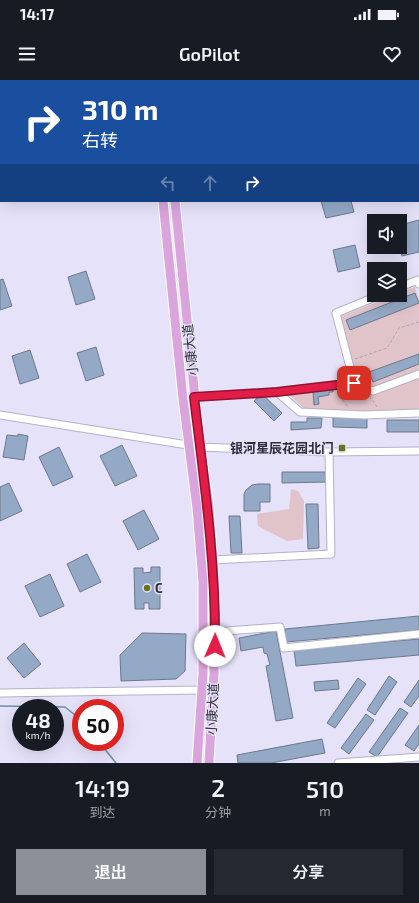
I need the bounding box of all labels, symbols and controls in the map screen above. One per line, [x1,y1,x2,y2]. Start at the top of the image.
text: 14:17 [20,5,54,23]
icon: menu [16,43,38,65]
text: GoPilot [179,43,240,65]
icon: heart [381,43,403,65]
text: 310 m [82,92,158,126]
icon: right [16,96,68,148]
text: 右转 [82,129,118,151]
icon: left [157,172,179,194]
icon: ahead [199,172,221,194]
icon: right [241,172,263,194]
map controls [367,214,407,302]
button: sound [367,214,407,254]
button: layers [367,262,407,302]
street label: 小康大道 [179,323,201,377]
pin [337,366,371,400]
icon: arrive [343,372,365,394]
place label: 银河星辰花园北门 [230,440,334,456]
marker: 银河星辰花园北门 [337,443,347,453]
place label: C [155,580,163,596]
marker: C [142,583,152,593]
position arrow [194,625,236,667]
street label: 小康大道 [203,683,221,735]
speed limit sign: 50 [72,699,124,751]
text: 48 [25,708,51,732]
text: km/h [26,729,50,741]
text: 14:19 [75,773,130,802]
text: 2 [211,773,225,802]
text: 510 [306,774,344,803]
text: m [319,803,331,819]
text: 到达 [90,804,116,820]
text: 分钟 [205,804,231,820]
button: 退出 [16,849,206,895]
button: 分享 [214,849,403,895]

